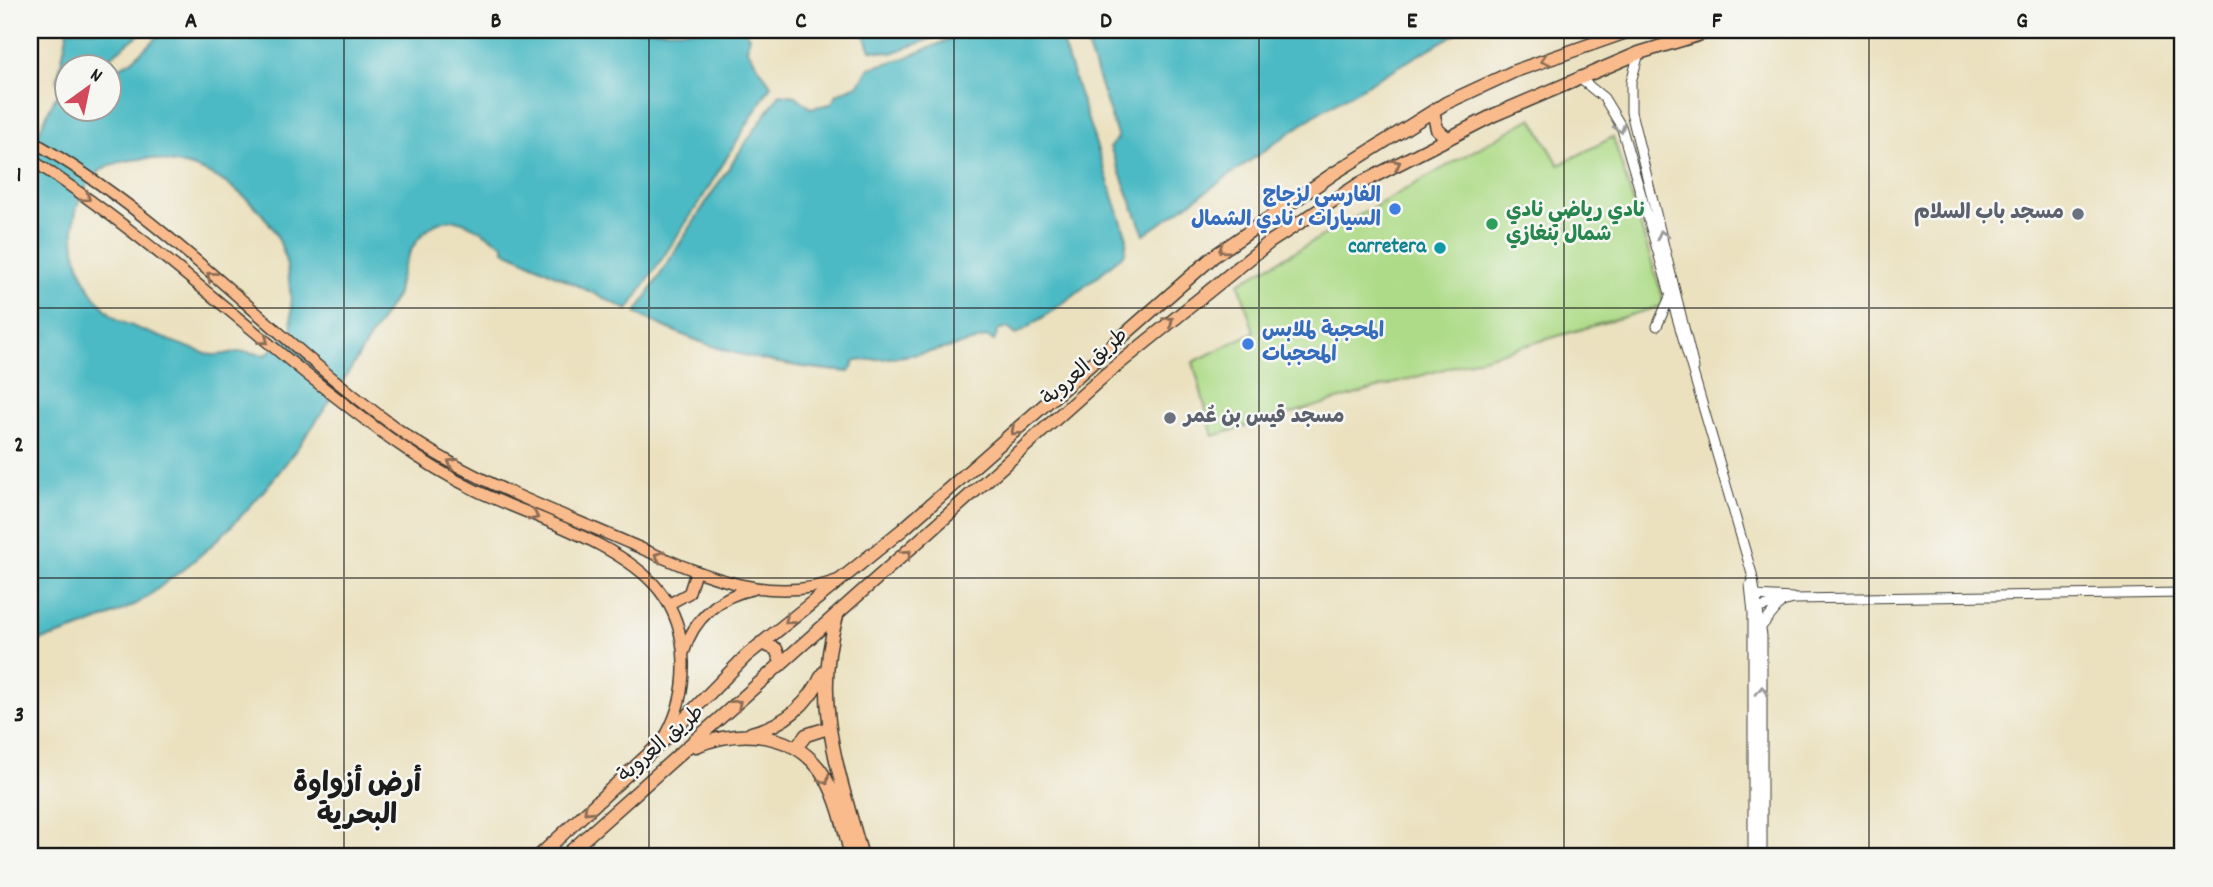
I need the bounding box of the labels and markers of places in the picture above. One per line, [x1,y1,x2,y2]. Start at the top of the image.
place label: الفارسي لزجاج السيارات ، نادي الشمال [1191,182,1381,236]
place label: نادي رياضي نادي شمال بنغازي [1506,197,1645,251]
place label: مسجد باب السلام [1914,199,2064,229]
marker: الفارسي لزجاج السيارات ، نادي الشمال [1387,201,1403,217]
marker: مسجد باب السلام [2070,206,2086,222]
marker: نادي رياضي نادي شمال بنغازي [1484,216,1500,232]
place label: carretera [1348,233,1427,263]
marker: carretera [1432,240,1448,256]
place label: المحجبة لملابس المحجبات [1262,317,1384,371]
marker: المحجبة لملابس المحجبات [1240,336,1256,352]
place label: مسجد قيس بن عُمر [1182,403,1345,433]
marker: مسجد قيس بن عُمر [1162,410,1178,426]

